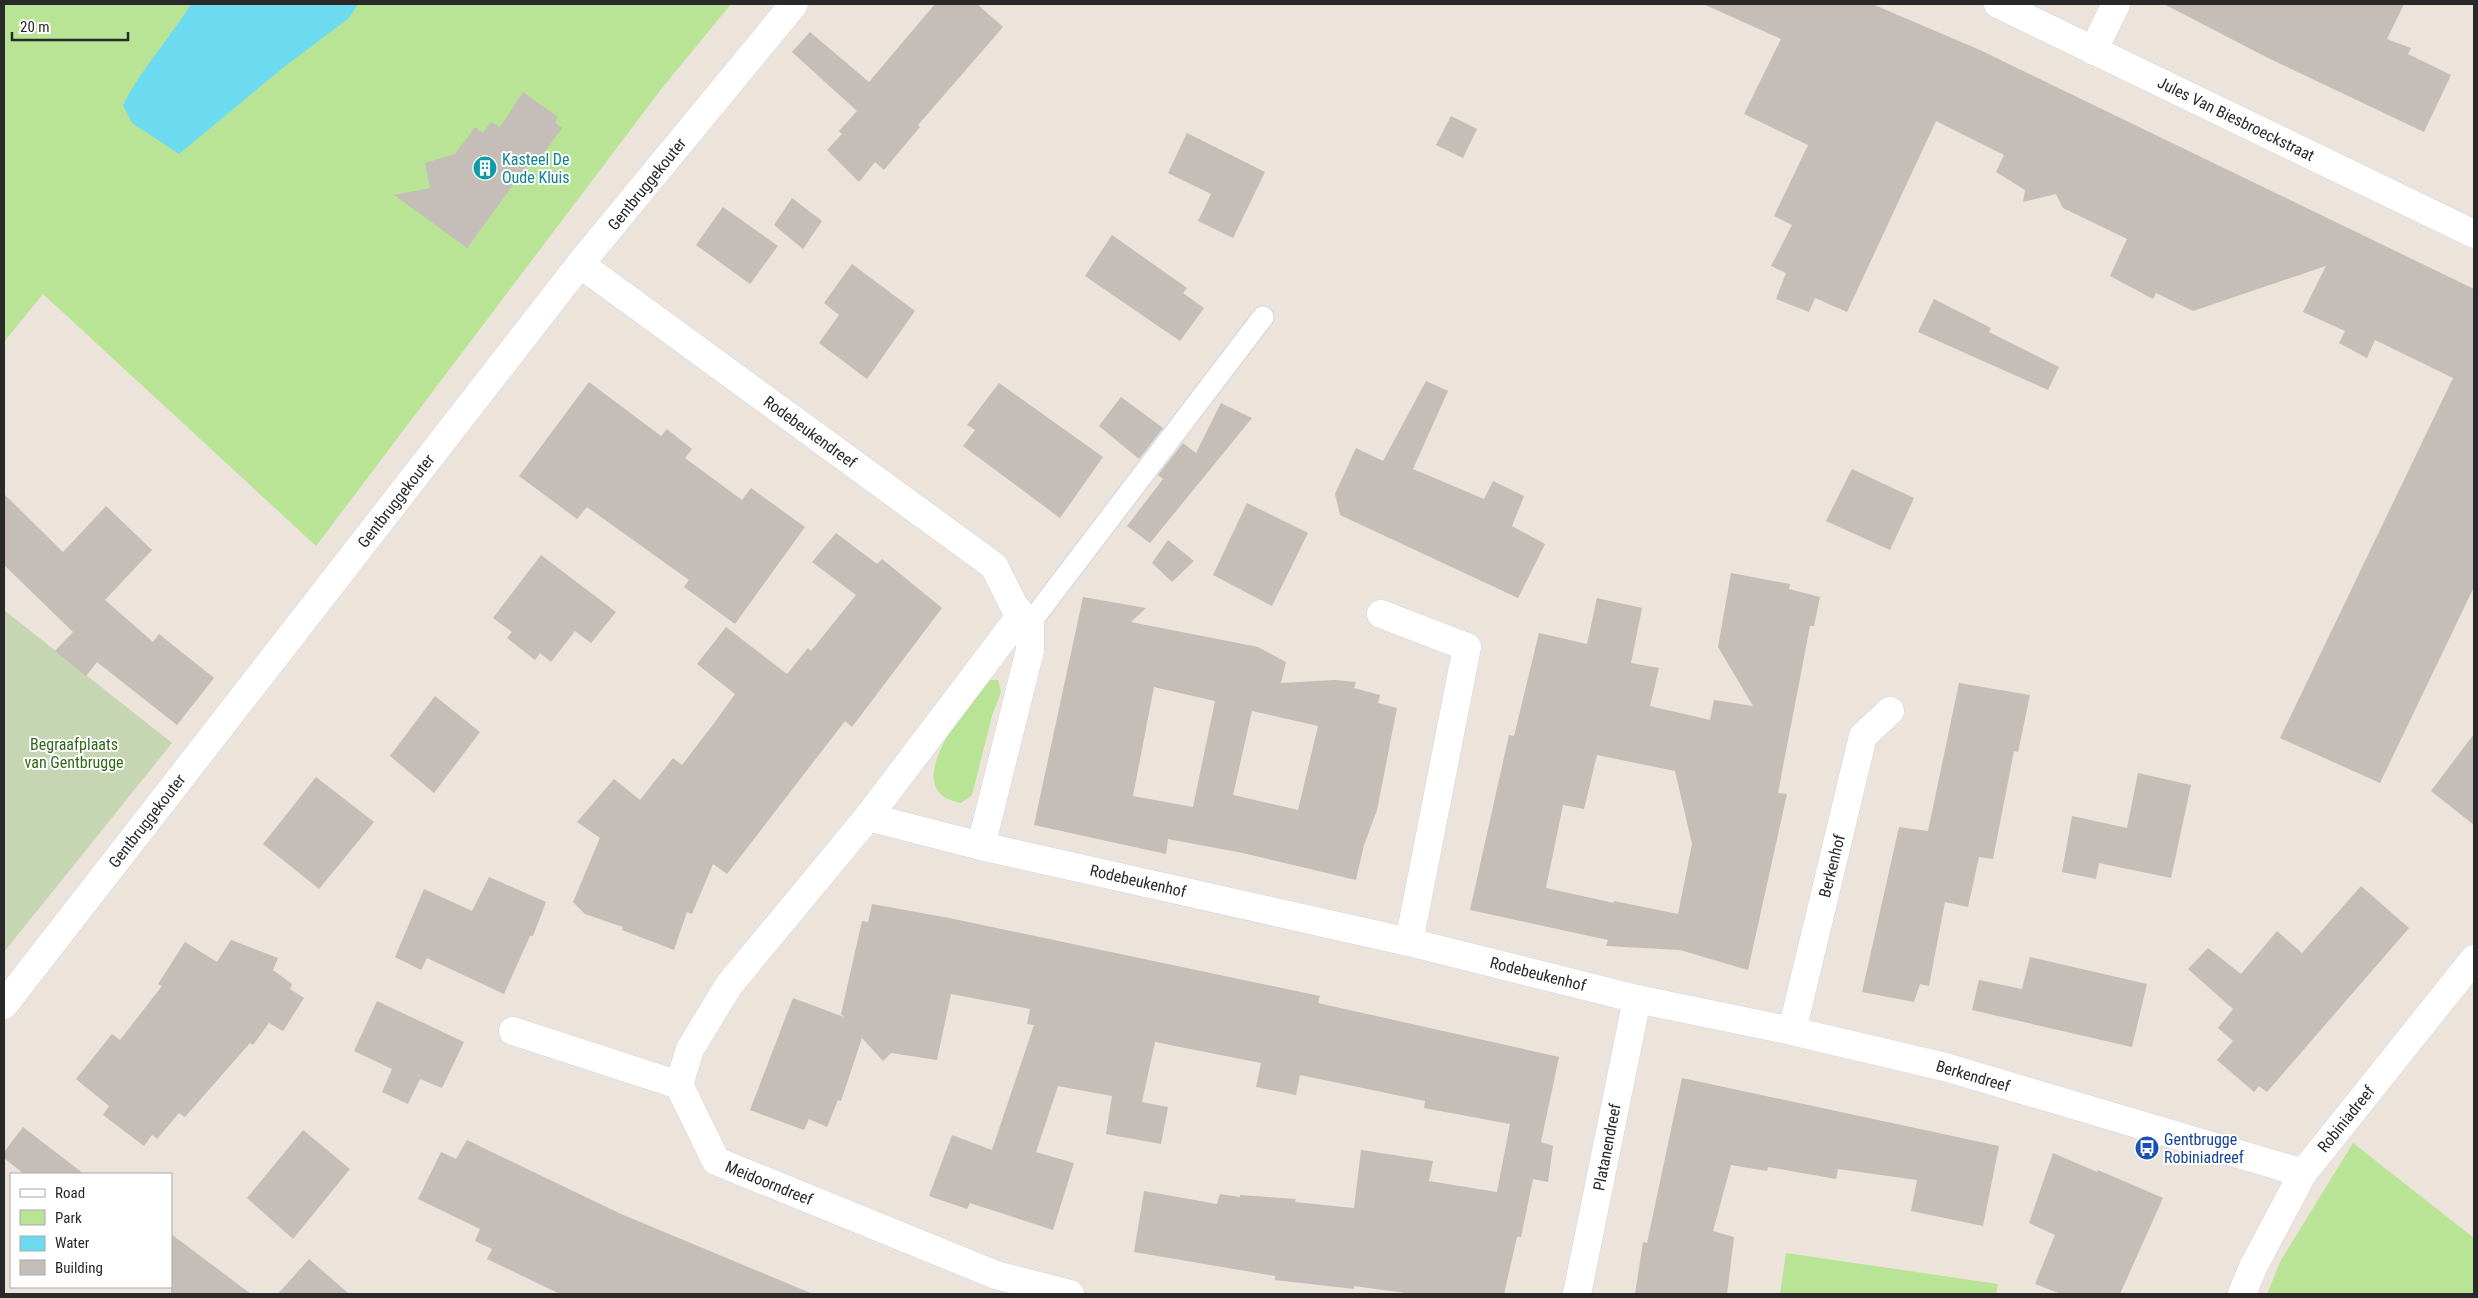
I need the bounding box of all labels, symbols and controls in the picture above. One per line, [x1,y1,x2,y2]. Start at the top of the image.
scale bar [12,10,129,42]
text: 20 m [20,18,50,36]
street label: Jules Van Biesbroeckstraat [2155,73,2318,165]
street label: Gentbruggekouter [604,134,690,234]
place label: Kasteel De Oude Kluis [502,150,570,187]
building icon: Kasteel De Oude Kluis [472,155,498,181]
street label: Rodebeukendreef [760,392,860,472]
street label: Gentbruggekouter [354,450,438,551]
park label: Begraafplaats van Gentbrugge [24,735,124,772]
street label: Gentbruggekouter [105,770,189,871]
street label: Berkenhof [1815,833,1849,899]
street label: Rodebeukenhof [1088,861,1188,901]
street label: Rodebeukenhof [1488,953,1588,995]
street label: Berkendreef [1934,1056,2012,1096]
street label: Robiniadreef [2313,1082,2379,1156]
street label: Platanendreef [1589,1102,1625,1192]
place label: Gentbrugge Robiniadreef [2164,1130,2244,1167]
bus stop icon: Gentbrugge Robiniadreef [2134,1135,2160,1161]
street label: Meidoorndreef [723,1157,815,1209]
legend [10,1173,172,1288]
text: Road [55,1184,85,1202]
text: Park [55,1209,82,1227]
text: Water [55,1234,90,1252]
text: Building [55,1259,103,1277]

